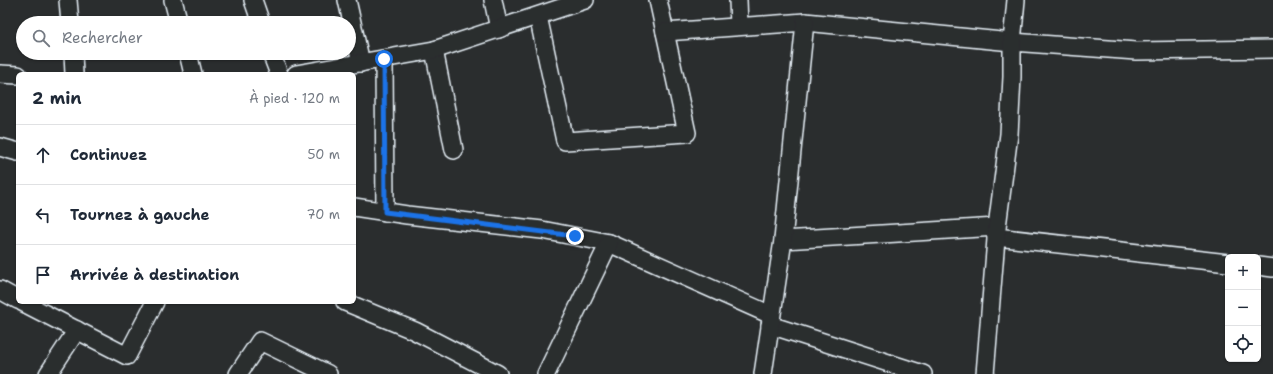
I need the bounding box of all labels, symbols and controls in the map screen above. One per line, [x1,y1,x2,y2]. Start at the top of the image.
search box [16,16,356,60]
icon: search [30,27,52,49]
text: Rechercher [62,28,143,48]
route start [375,50,393,68]
text: 2 min [32,87,82,109]
text: À pied · 120 m [249,90,340,107]
icon: ahead [32,144,54,166]
text: Continuez [70,145,147,165]
text: 50 m [307,146,340,163]
icon: left [32,204,54,226]
text: Tournez à gauche [70,205,210,225]
text: 70 m [306,206,340,223]
route end [566,227,584,245]
map controls [1225,254,1261,362]
button: + [1225,254,1261,290]
icon: arrive [32,264,54,286]
text: Arrivée à destination [70,265,239,285]
button: − [1225,290,1261,326]
button: locate [1225,326,1261,362]

